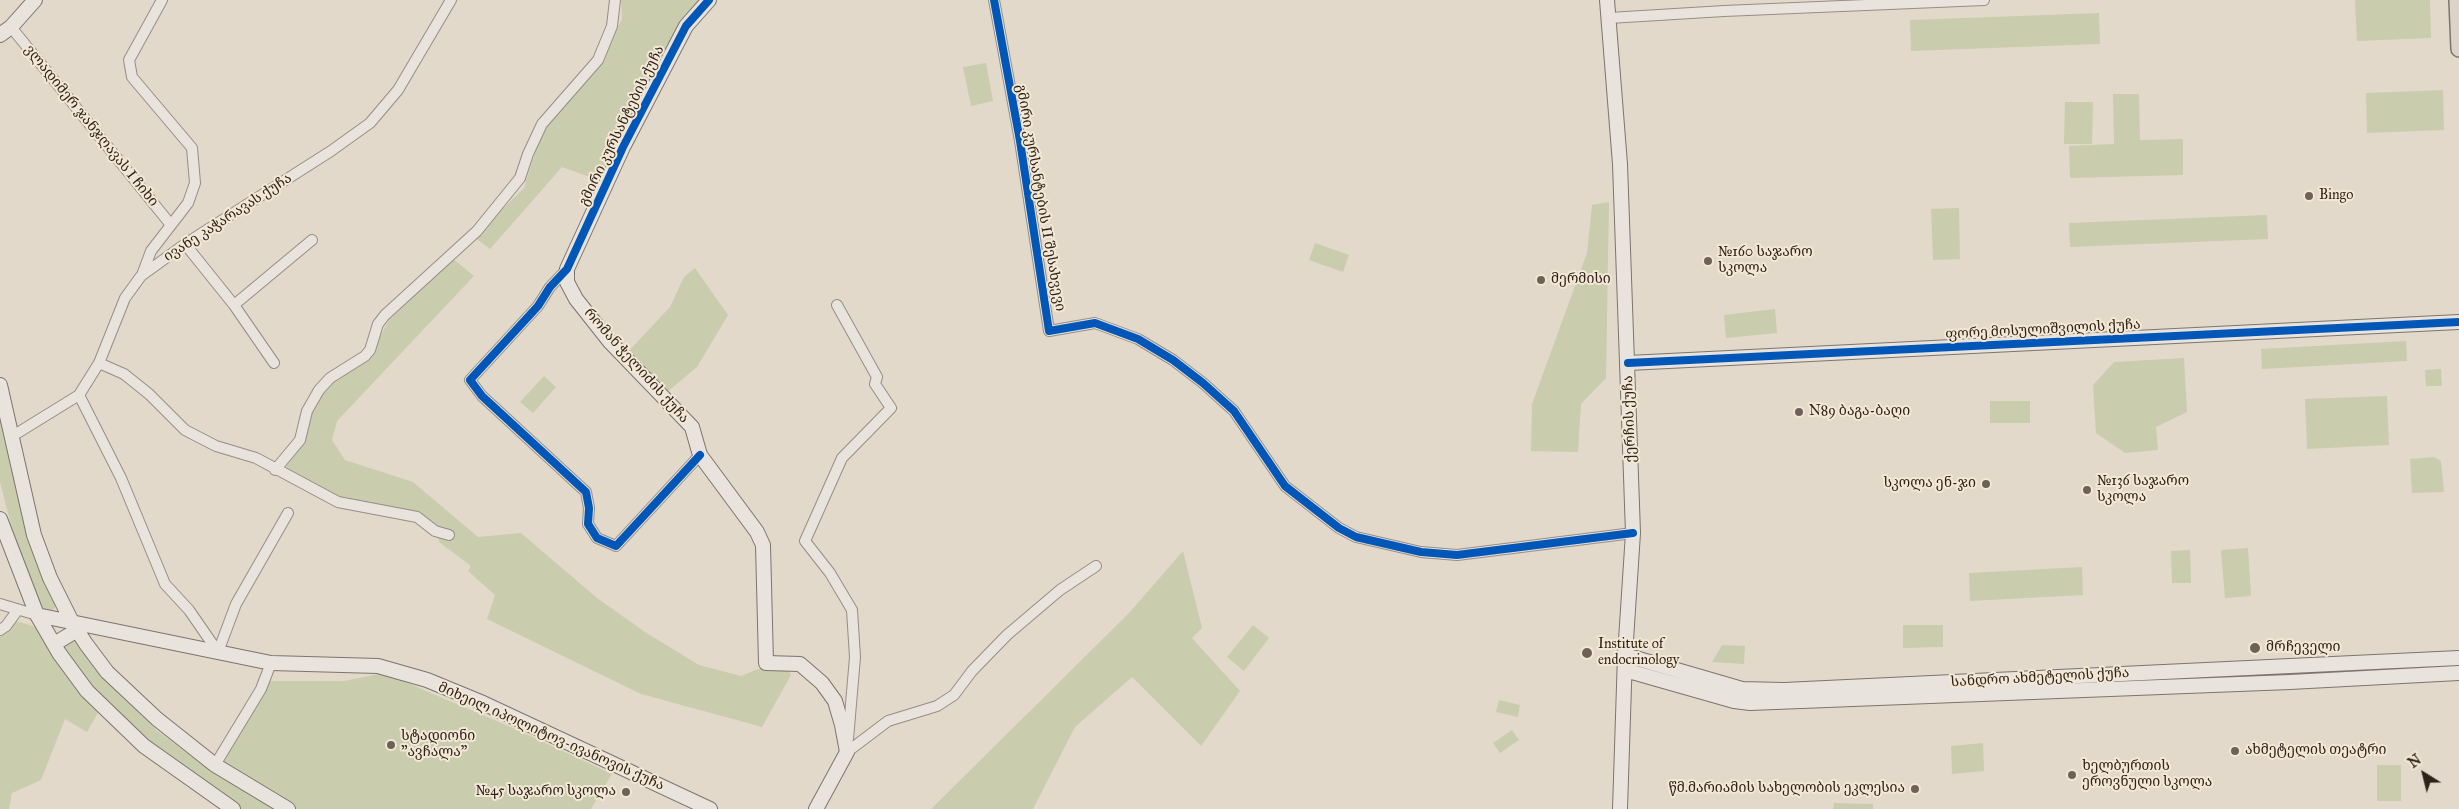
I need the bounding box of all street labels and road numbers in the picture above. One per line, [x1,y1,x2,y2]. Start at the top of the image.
street label: ვლადიმერ ჯანჯღავას I ჩიხი [20,42,162,210]
street label: გმირი კურსანტების ქუჩა [576,43,668,209]
street label: გმირი კურსანტების II შესახვევი [1012,83,1068,313]
street label: ივანე კაჭარავას ქუჩა [161,170,295,266]
street label: რომან ჭელიძის ქუჩა [580,305,692,427]
street label: ფორე მოსულიშვილის ქუჩა [1945,316,2141,344]
street label: ქერჩის ქუჩა [1620,375,1640,463]
street label: სანდრო ახმეტელის ქუჩა [1950,665,2130,691]
street label: მიხეილ იპოლიტოვ-ივანოვის ქუჩა [435,679,667,795]

